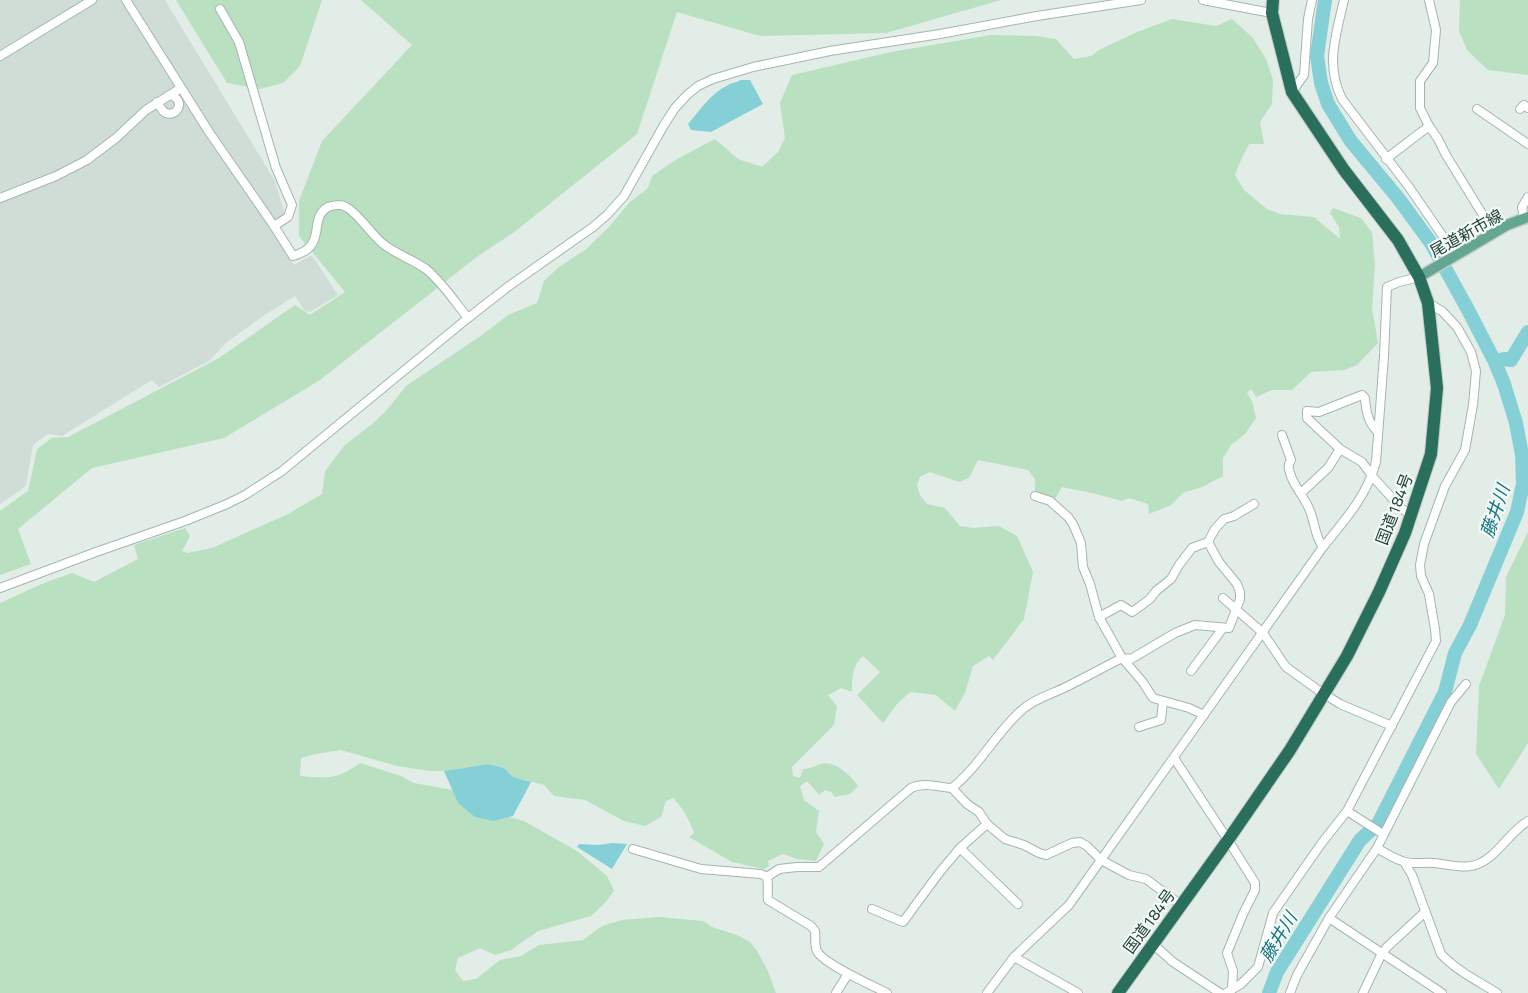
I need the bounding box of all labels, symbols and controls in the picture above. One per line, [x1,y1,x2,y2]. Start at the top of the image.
street label: 尾道新市線 [1425,203,1507,263]
street label: 国道184号 [1369,470,1419,548]
water label: 藤井川 [1473,479,1517,541]
street label: 国道184号 [1117,884,1181,958]
water label: 藤井川 [1253,905,1305,967]

